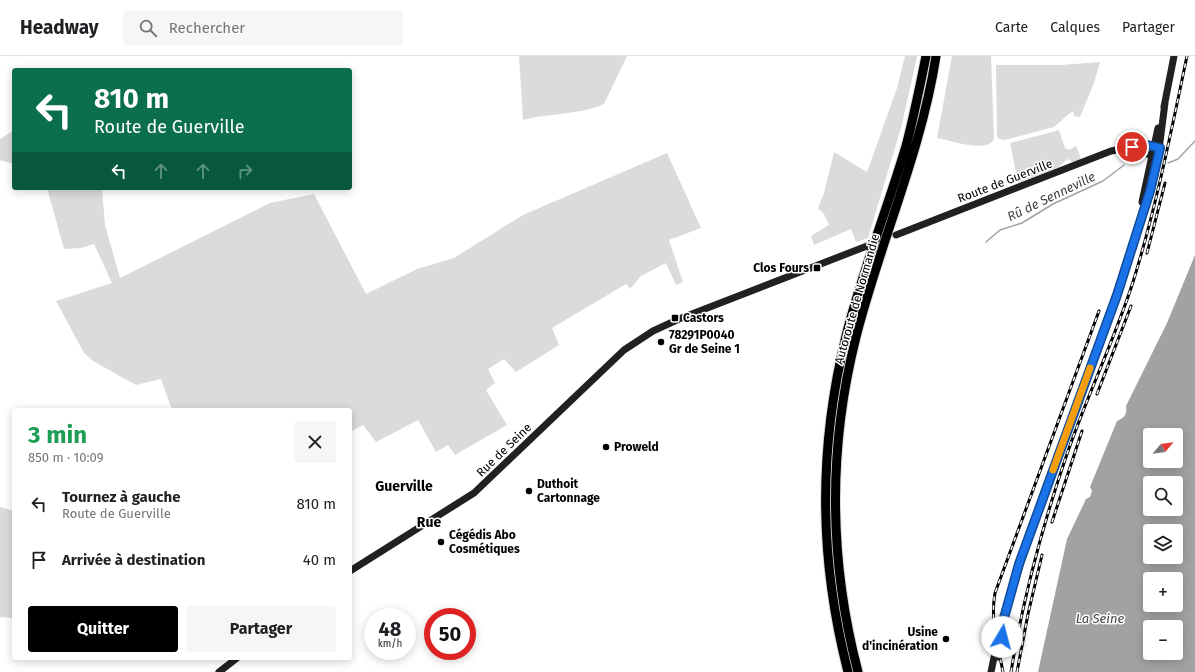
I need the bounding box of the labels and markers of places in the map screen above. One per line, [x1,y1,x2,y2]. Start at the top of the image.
pin [1115,130,1149,164]
place label: Clos Fours [753,261,809,275]
marker: Clos Fours [812,263,822,273]
place label: Castors [683,311,724,325]
marker: Castors [670,313,680,323]
place label: 78291P0040 Gr de Seine 1 [669,328,740,356]
marker: 78291P0040 Gr de Seine 1 [656,337,666,347]
place label: Proweld [614,440,659,454]
marker: Proweld [601,442,611,452]
place label: Duthoit Cartonnage [537,477,600,505]
marker: Duthoit Cartonnage [524,486,534,496]
place label: Cégédis Abo Cosmétiques [449,528,520,556]
marker: Cégédis Abo Cosmétiques [436,537,446,547]
place label: Usine d'incinération [862,625,938,653]
marker: Usine d'incinération [941,634,951,644]

